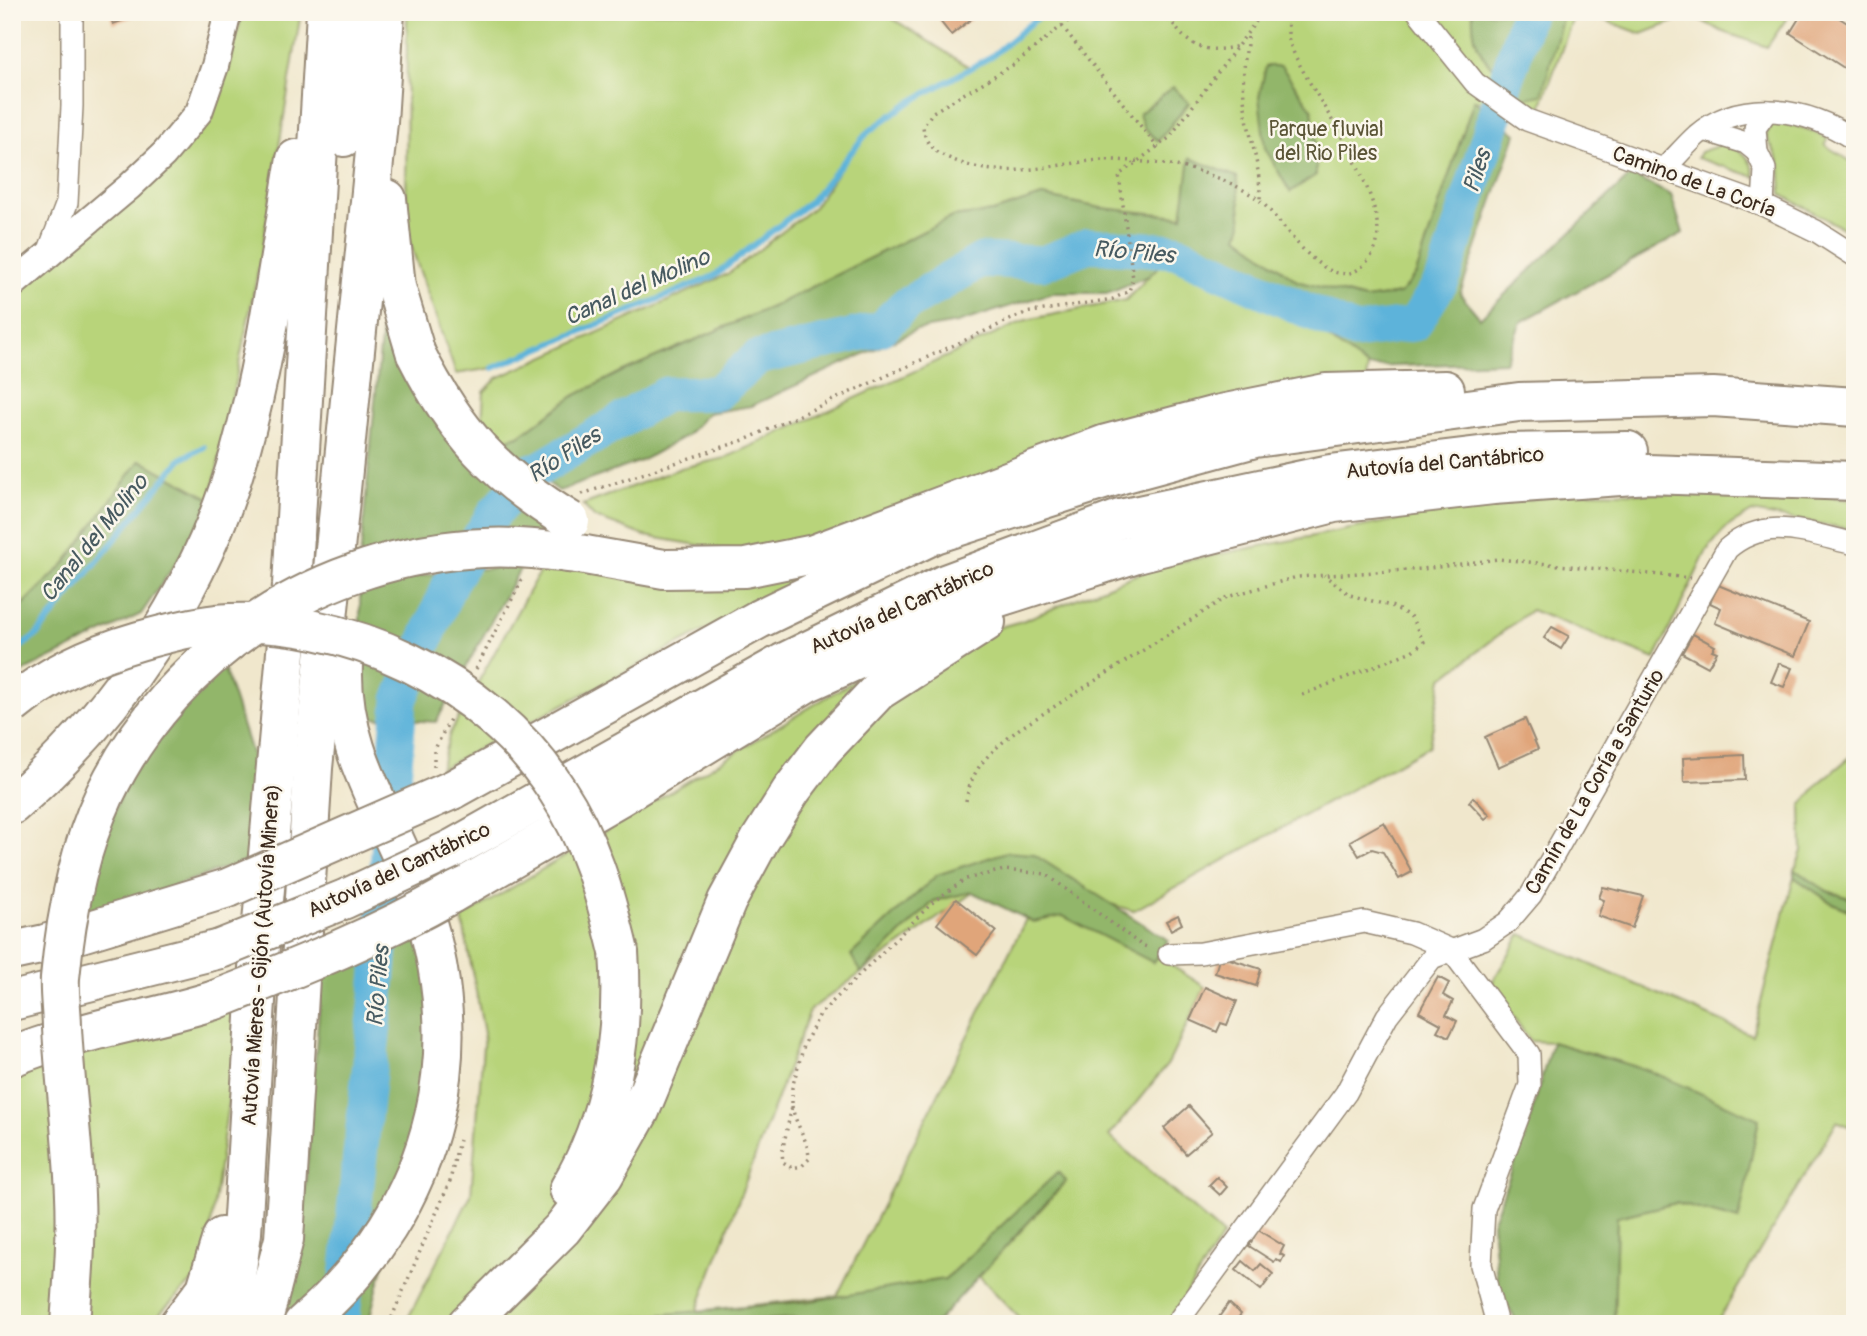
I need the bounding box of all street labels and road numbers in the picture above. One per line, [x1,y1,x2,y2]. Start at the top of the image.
street label: Camino de La Coría [1609,140,1779,224]
street label: Autovía del Cantábrico [1345,441,1545,485]
street label: Autovía del Cantábrico [806,555,998,661]
street label: Camín de La Coría a Santurio [1519,664,1671,900]
street label: Autovía Mieres - Gijón (Autovía Minera) [236,783,286,1127]
street label: Autovía del Cantábrico [303,816,495,924]

